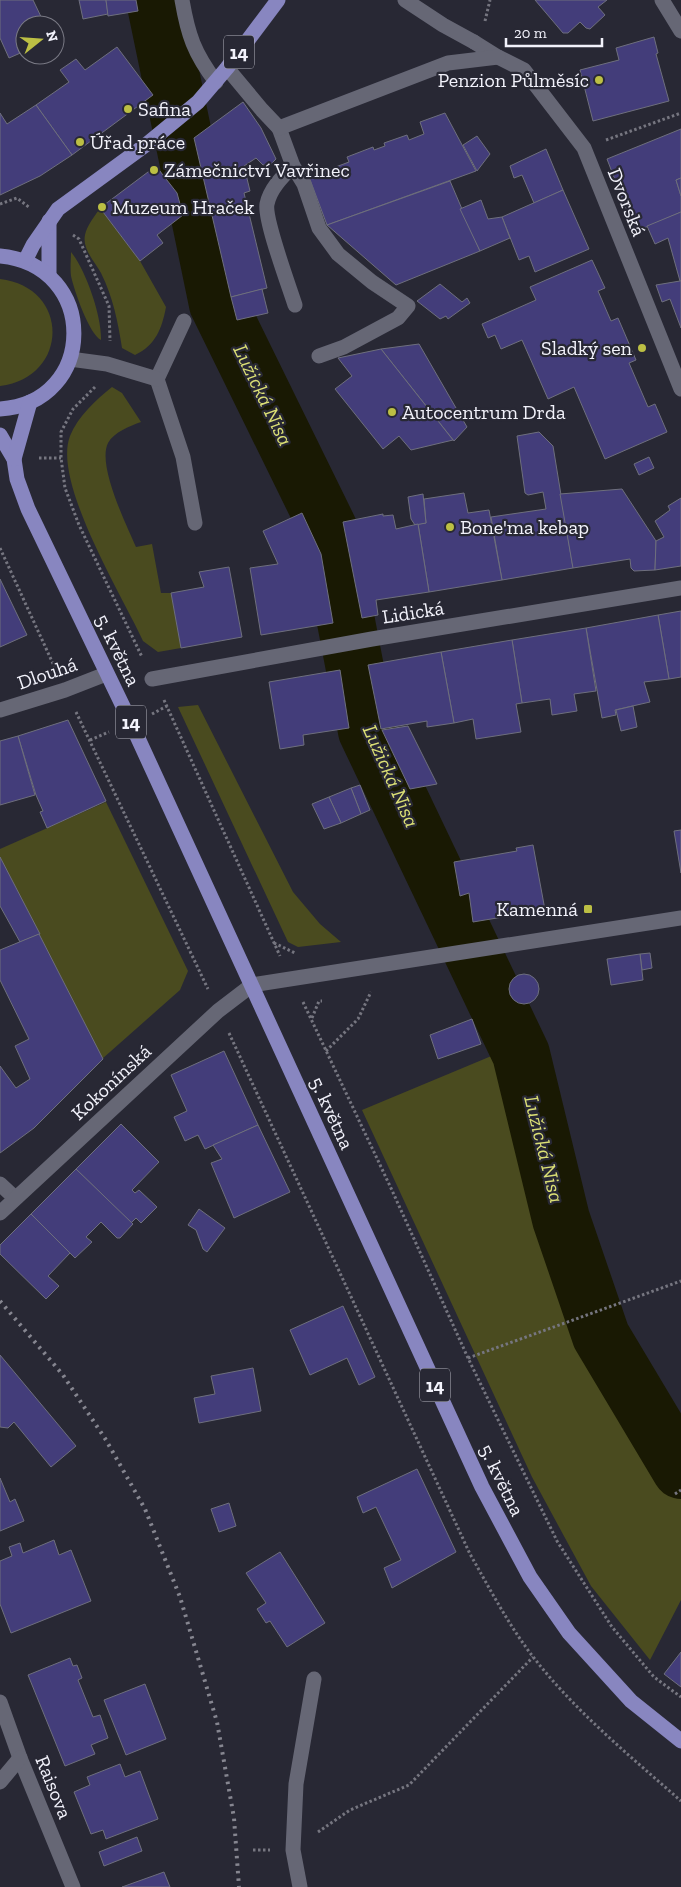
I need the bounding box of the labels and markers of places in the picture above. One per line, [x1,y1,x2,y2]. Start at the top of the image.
place label: Penzion Půlměsíc [438,68,589,92]
marker: Penzion Půlměsíc [593,74,605,86]
place label: Safina [138,97,191,121]
marker: Safina [122,103,134,115]
place label: Úřad práce [90,130,185,154]
marker: Úřad práce [74,136,86,148]
place label: Zámečnictví Vavřinec [164,158,350,182]
marker: Zámečnictví Vavřinec [148,164,160,176]
place label: Muzeum Hraček [112,195,255,219]
marker: Muzeum Hraček [96,201,108,213]
place label: Sladký sen [541,336,633,360]
marker: Sladký sen [636,342,648,354]
place label: Autocentrum Drda [402,400,566,424]
marker: Autocentrum Drda [386,406,398,418]
place label: Bone'ma kebap [460,515,589,539]
marker: Bone'ma kebap [444,521,456,533]
place label: Kamenná [496,897,578,921]
marker: Kamenná [582,903,594,915]

